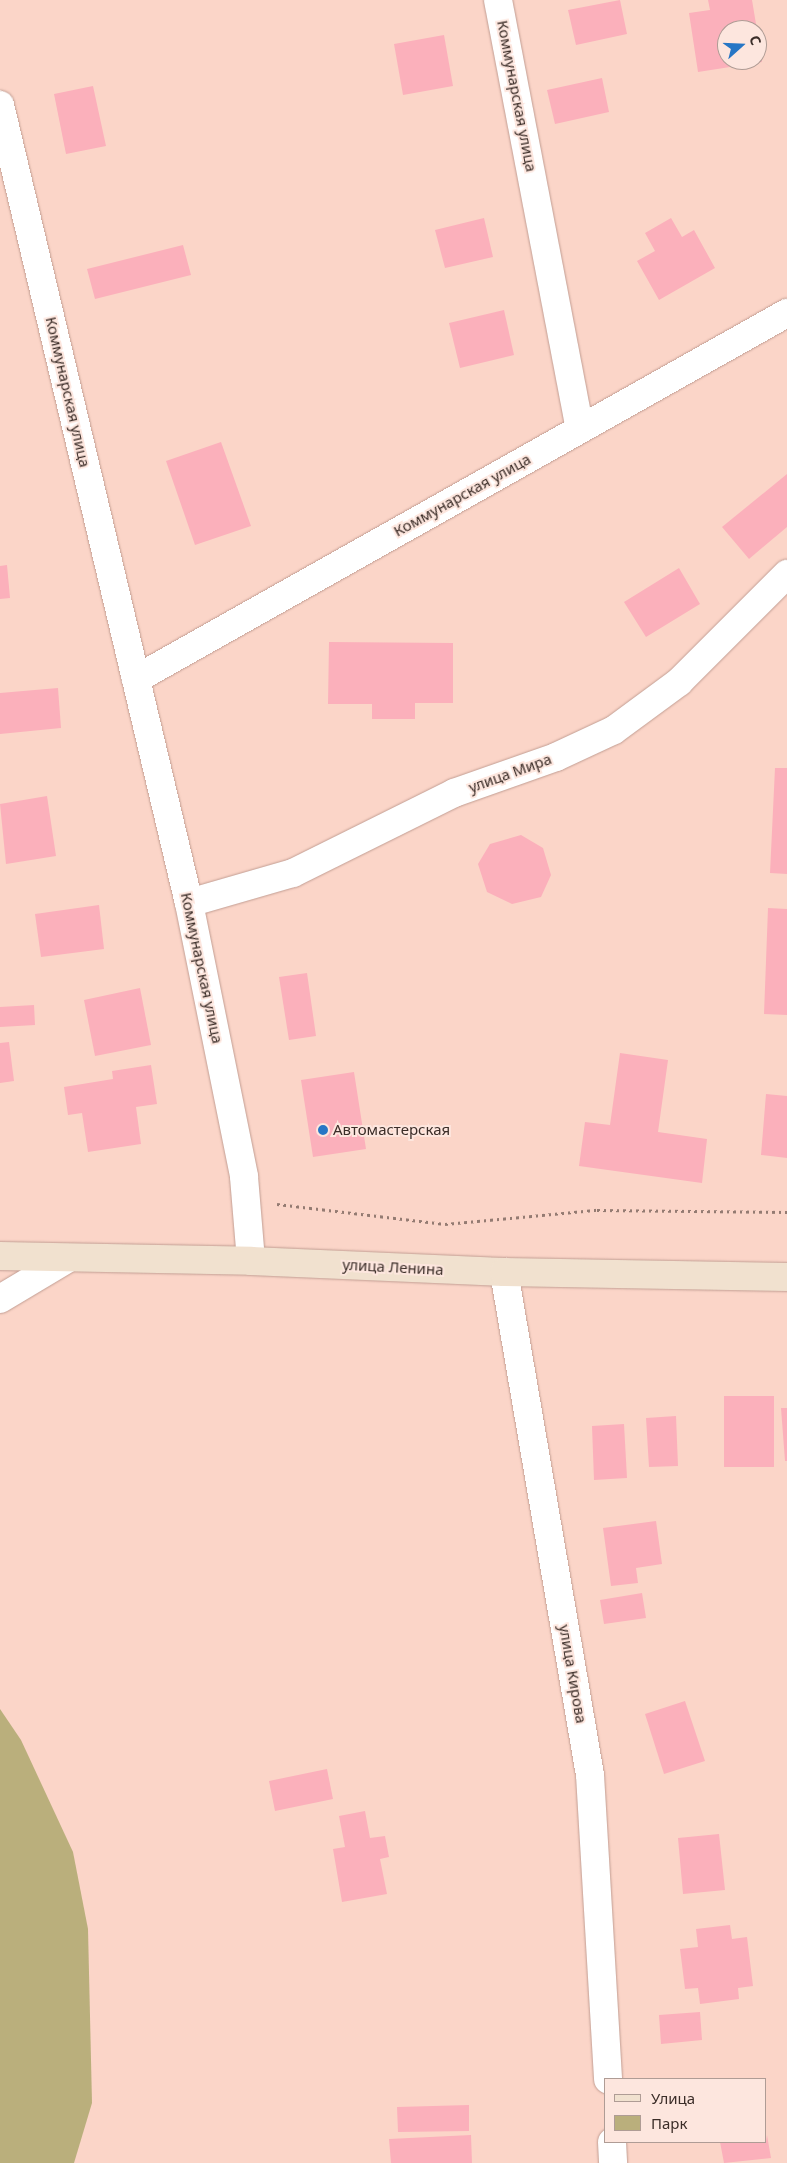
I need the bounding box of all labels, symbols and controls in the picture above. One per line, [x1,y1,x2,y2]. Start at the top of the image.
street label: Коммунарская улица [493,19,541,173]
north arrow [717,20,767,70]
text: С [745,33,766,48]
street label: Коммунарская улица [42,315,94,469]
street label: Коммунарская улица [390,450,534,540]
street label: улица Мира [466,750,554,796]
street label: Коммунарская улица [177,891,227,1045]
place label: Автомастерская [333,1121,450,1139]
marker: Автомастерская [317,1124,329,1136]
street label: улица Ленина [342,1255,444,1279]
street label: улица Кирова [555,1623,591,1725]
legend [604,2078,767,2143]
text: Улица [651,2088,695,2108]
text: Парк [651,2113,687,2133]

